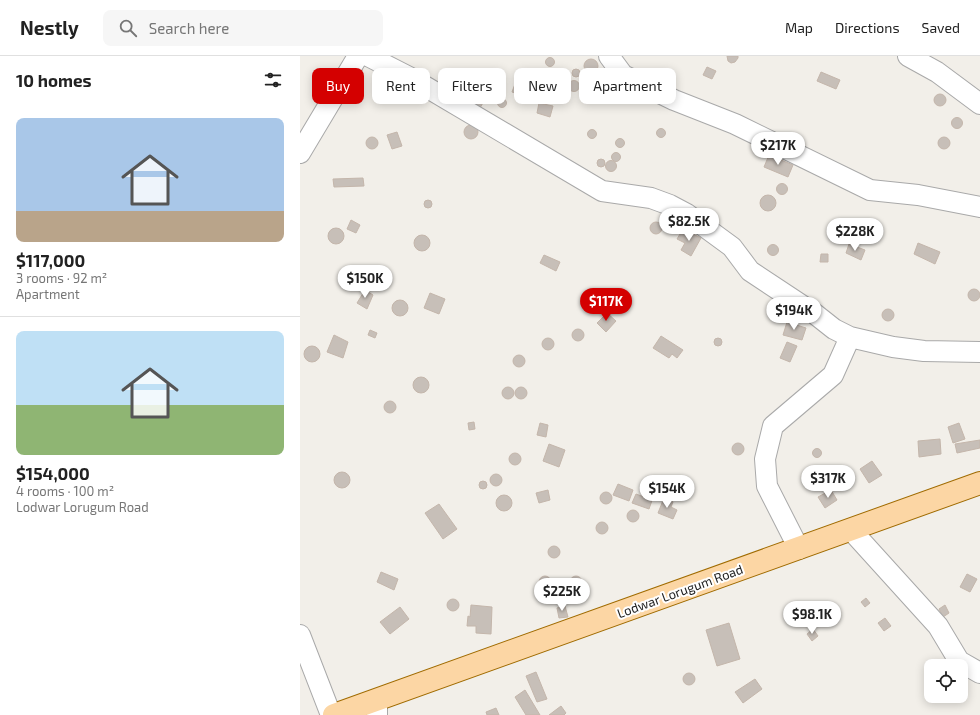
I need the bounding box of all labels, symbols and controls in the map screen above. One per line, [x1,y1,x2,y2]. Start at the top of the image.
search box [103,10,383,46]
text: Nestly [20,16,79,39]
icon: search [117,17,139,39]
text: Search here [149,19,229,37]
text: Map [785,19,813,36]
text: Directions [835,19,900,36]
text: Saved [922,19,960,36]
chip: Buy [312,68,364,104]
chip: Rent [372,68,430,104]
chip: Filters [438,68,506,104]
chip: New [514,68,571,104]
chip: Apartment [579,68,676,104]
icon: filters [262,69,284,91]
text: 10 homes [16,70,92,90]
pin: $217K [750,132,806,166]
text: $217K [760,137,796,153]
icon: home [114,144,186,216]
pin: $82.5K [656,208,722,242]
text: $82.5K [668,213,710,229]
pin: $228K [827,218,883,252]
text: $228K [836,223,875,239]
text: $117,000 [16,250,85,270]
pin: $150K [337,265,393,299]
text: 3 rooms · 92 m² [16,270,107,286]
text: $150K [347,270,383,286]
text: Apartment [16,286,80,302]
pin: $117K [578,288,634,322]
text: $117K [589,293,623,309]
pin: $194K [766,297,822,331]
text: $194K [775,302,813,318]
icon: home [114,357,186,429]
text: $154,000 [16,463,90,483]
pin: $317K [800,465,856,499]
text: $317K [810,470,846,486]
pin: $154K [639,475,695,509]
text: $154K [649,480,685,496]
text: 4 rooms · 100 m² [16,483,114,499]
text: Lodwar Lorugum Road [16,499,149,515]
street label: Lodwar Lorugum Road [615,561,745,621]
pin: $225K [534,578,590,612]
text: $225K [543,583,581,599]
pin: $98.1K [779,601,845,635]
text: $98.1K [792,606,832,622]
map controls [924,659,968,703]
button: locate [924,659,968,703]

